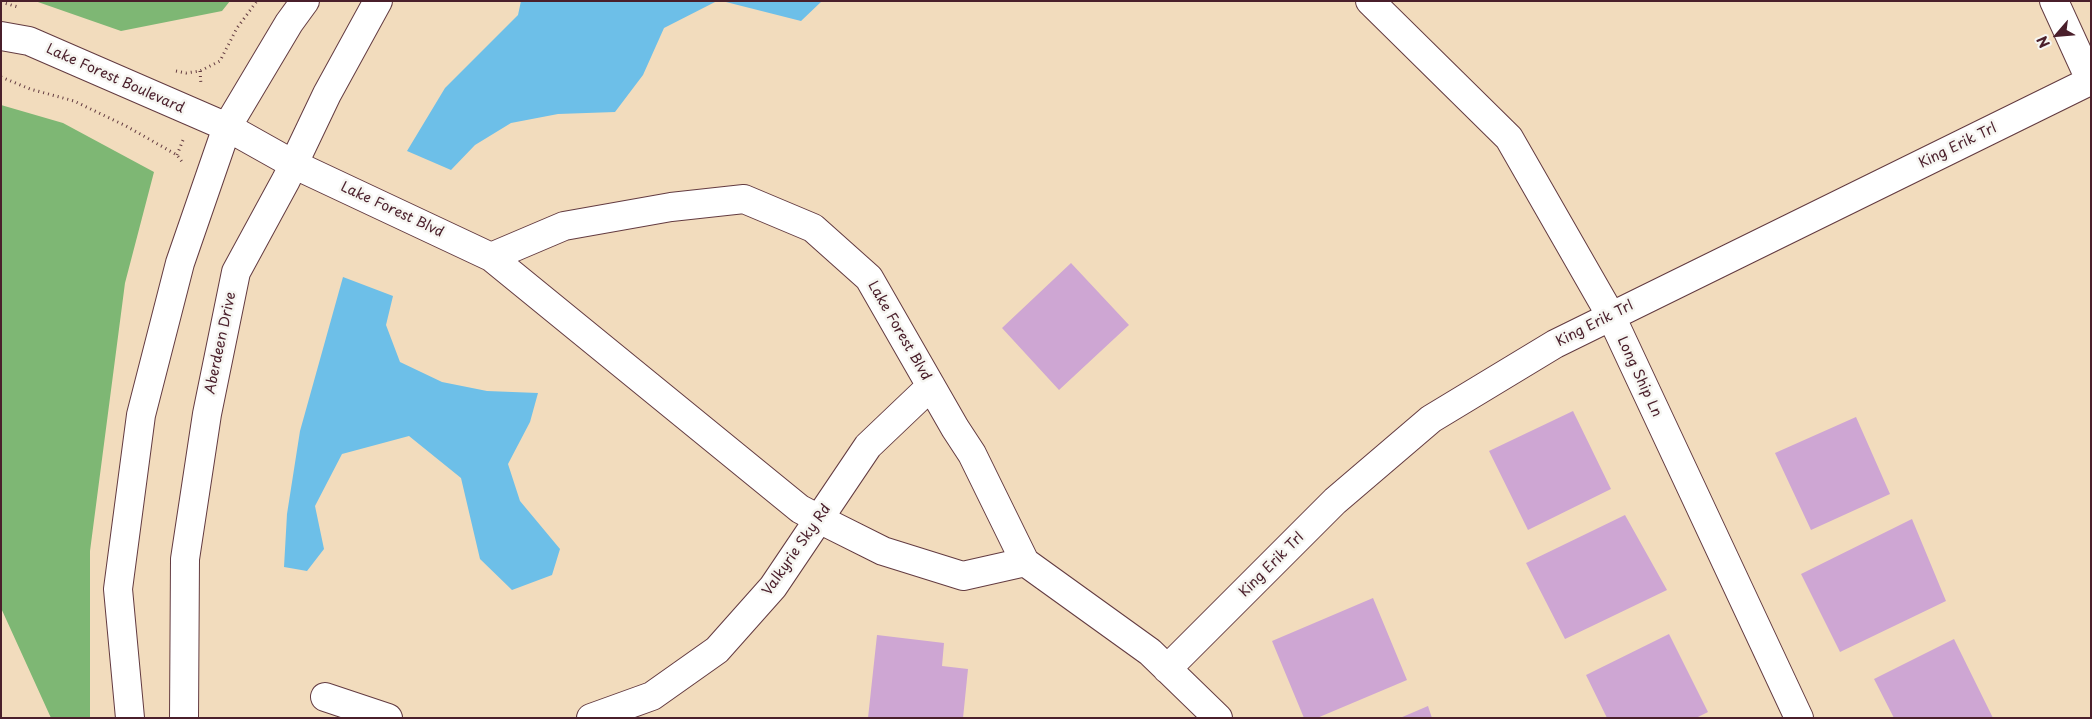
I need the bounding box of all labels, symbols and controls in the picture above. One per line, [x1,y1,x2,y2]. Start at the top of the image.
north arrow [2032,10,2082,60]
text: N [2031,32,2055,52]
street label: Lake Forest Boulevard [43,41,187,117]
street label: King Erik Trl [1916,120,2000,172]
street label: Lake Forest Blvd [338,179,446,241]
street label: Lake Forest Blvd [864,278,934,384]
street label: Aberdeen Drive [202,290,240,396]
street label: King Erik Trl [1554,297,1636,351]
street label: Long Ship Ln [1613,334,1665,420]
street label: Valkyrie Sky Rd [759,501,835,599]
street label: King Erik Trl [1236,529,1308,601]

